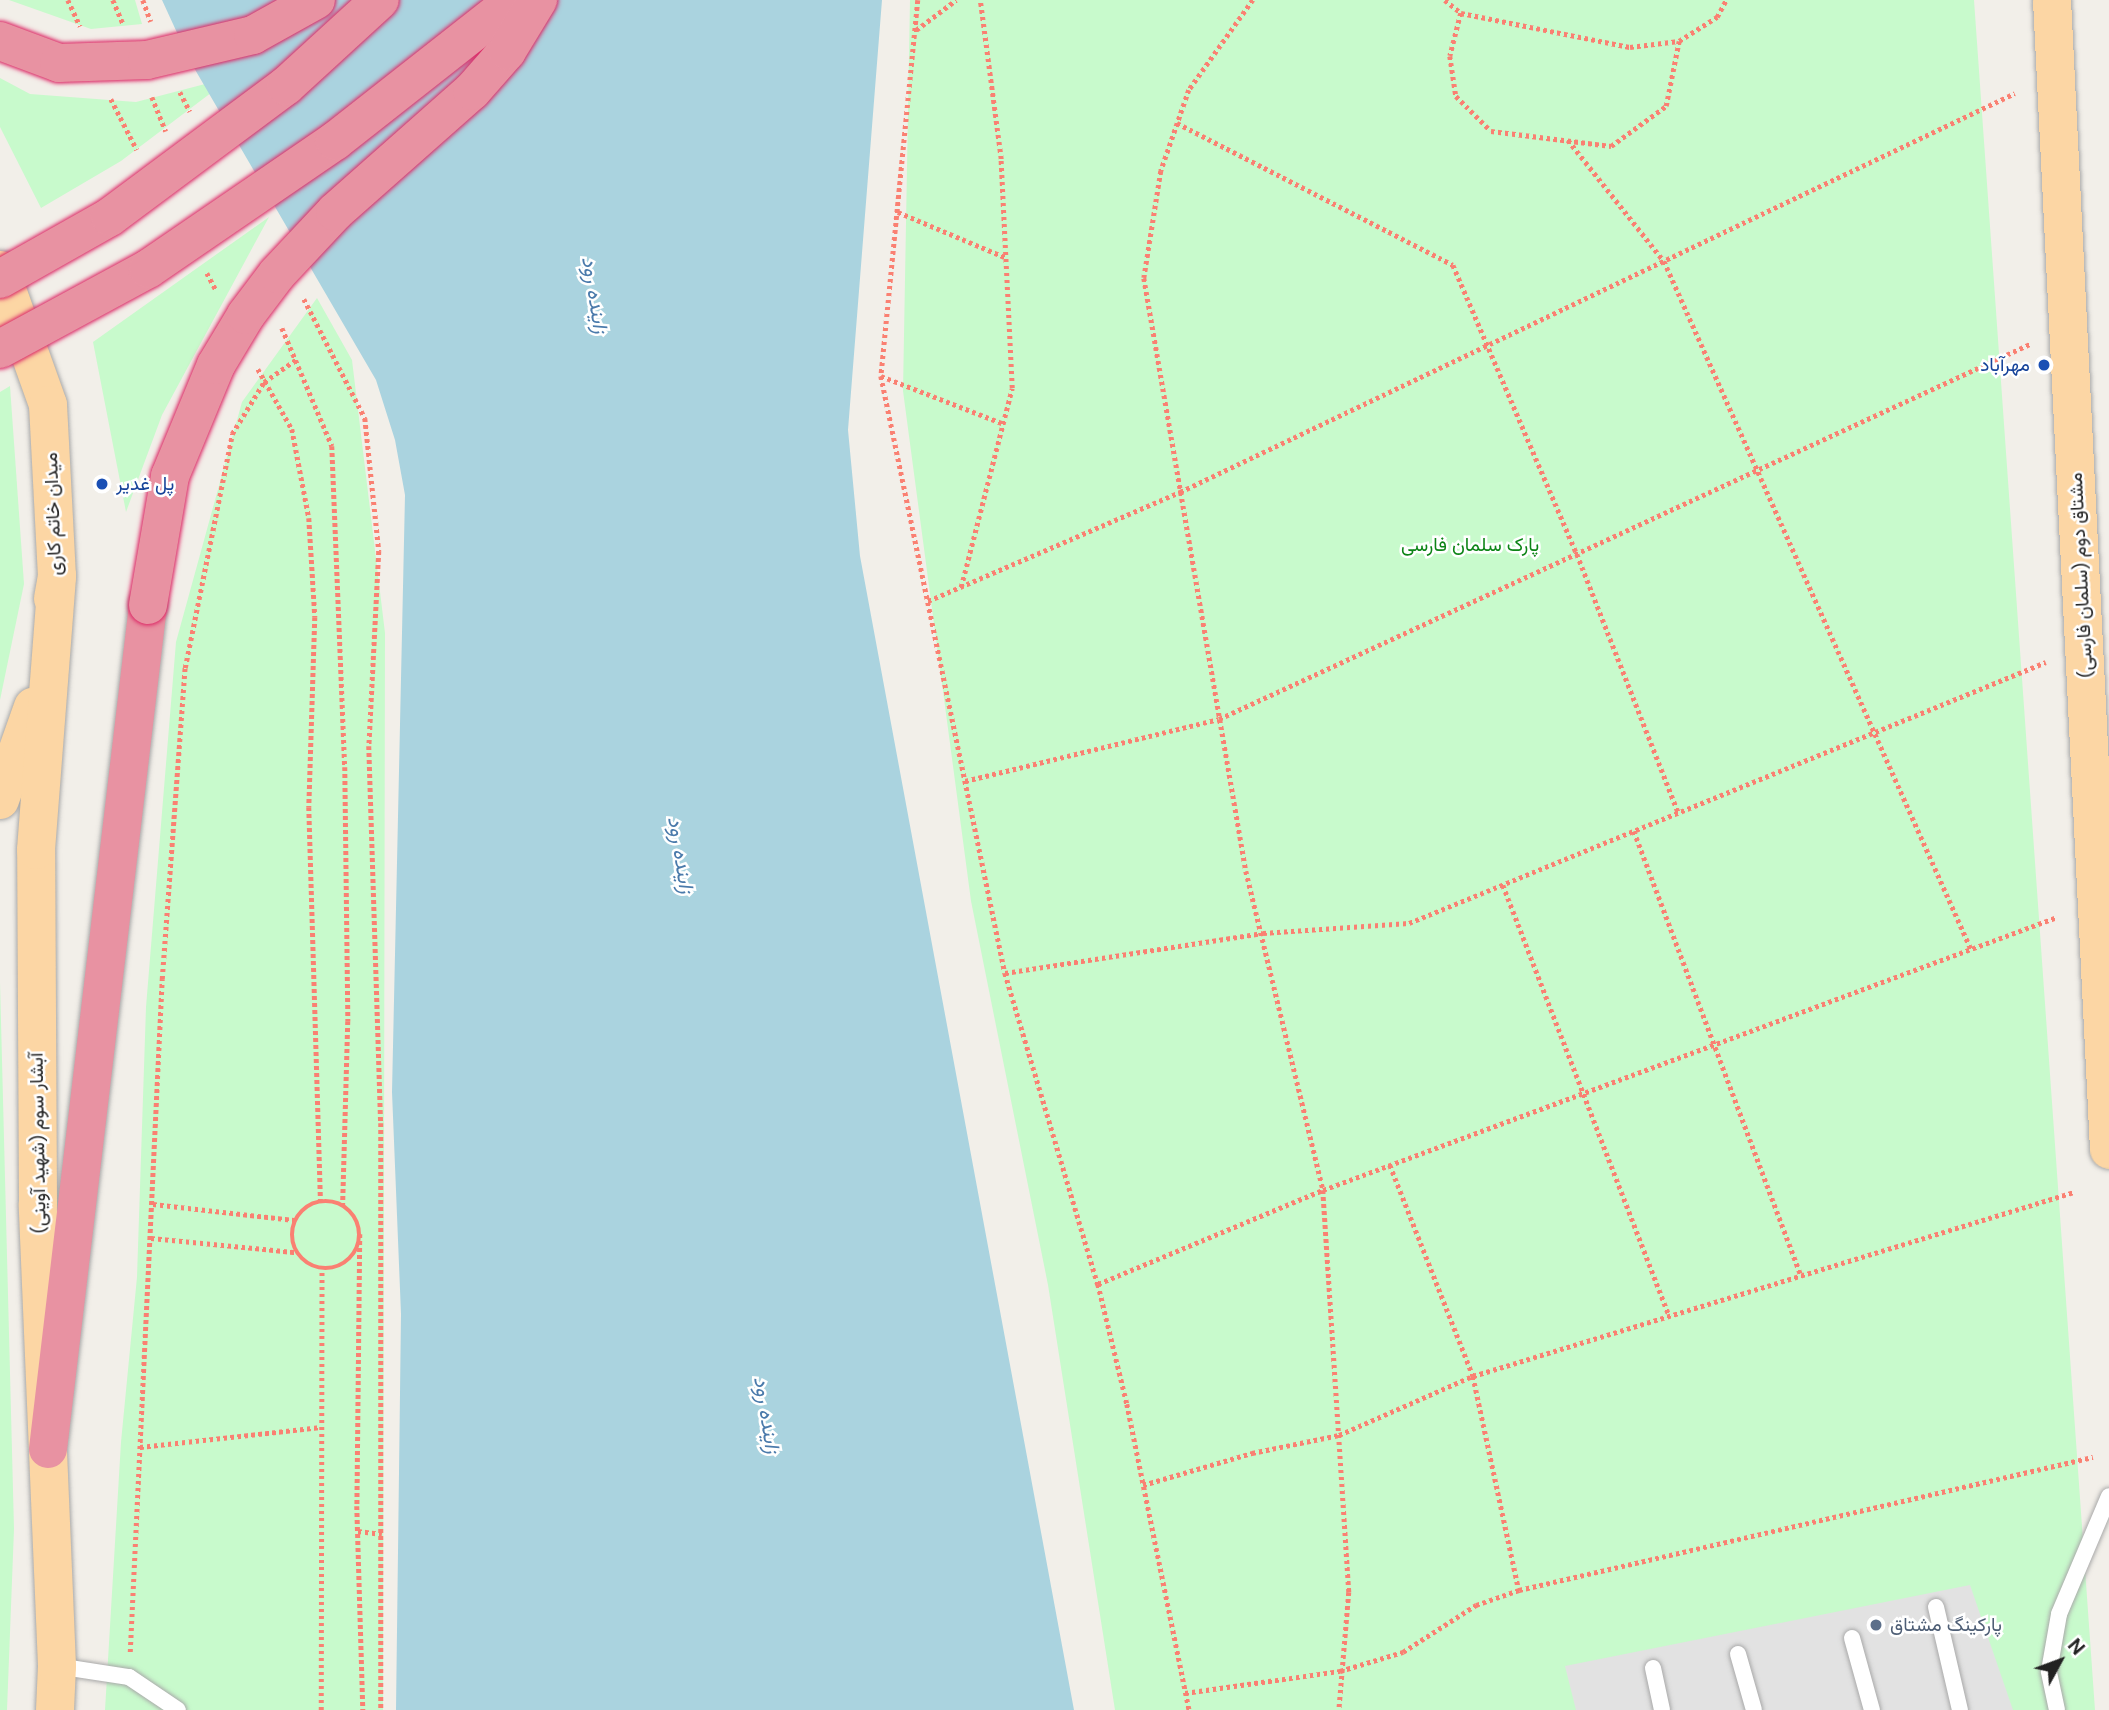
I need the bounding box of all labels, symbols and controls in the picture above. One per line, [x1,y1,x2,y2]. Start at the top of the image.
water label: زاینده رود [577,255,613,335]
place label: مهرآباد [1980,354,2030,376]
marker: مهرآباد [2036,357,2052,373]
street label: میدان خاتم کاری [39,452,67,576]
street label: مشتاق دوم (سلمان فارسی) [2064,472,2098,678]
place label: پل غدیر [116,473,174,495]
marker: پل غدیر [94,476,110,492]
park label: پارک سلمان فارسی [1401,534,1539,556]
water label: زاینده رود [663,815,699,895]
street label: آبشار سوم (شهید آوینی) [25,1053,51,1233]
water label: زاینده رود [749,1375,785,1455]
place label: پارکینگ مشتاق [1890,1614,2002,1636]
marker: پارکینگ مشتاق [1868,1617,1884,1633]
north arrow [2025,1626,2095,1696]
text: N [2062,1633,2090,1660]

